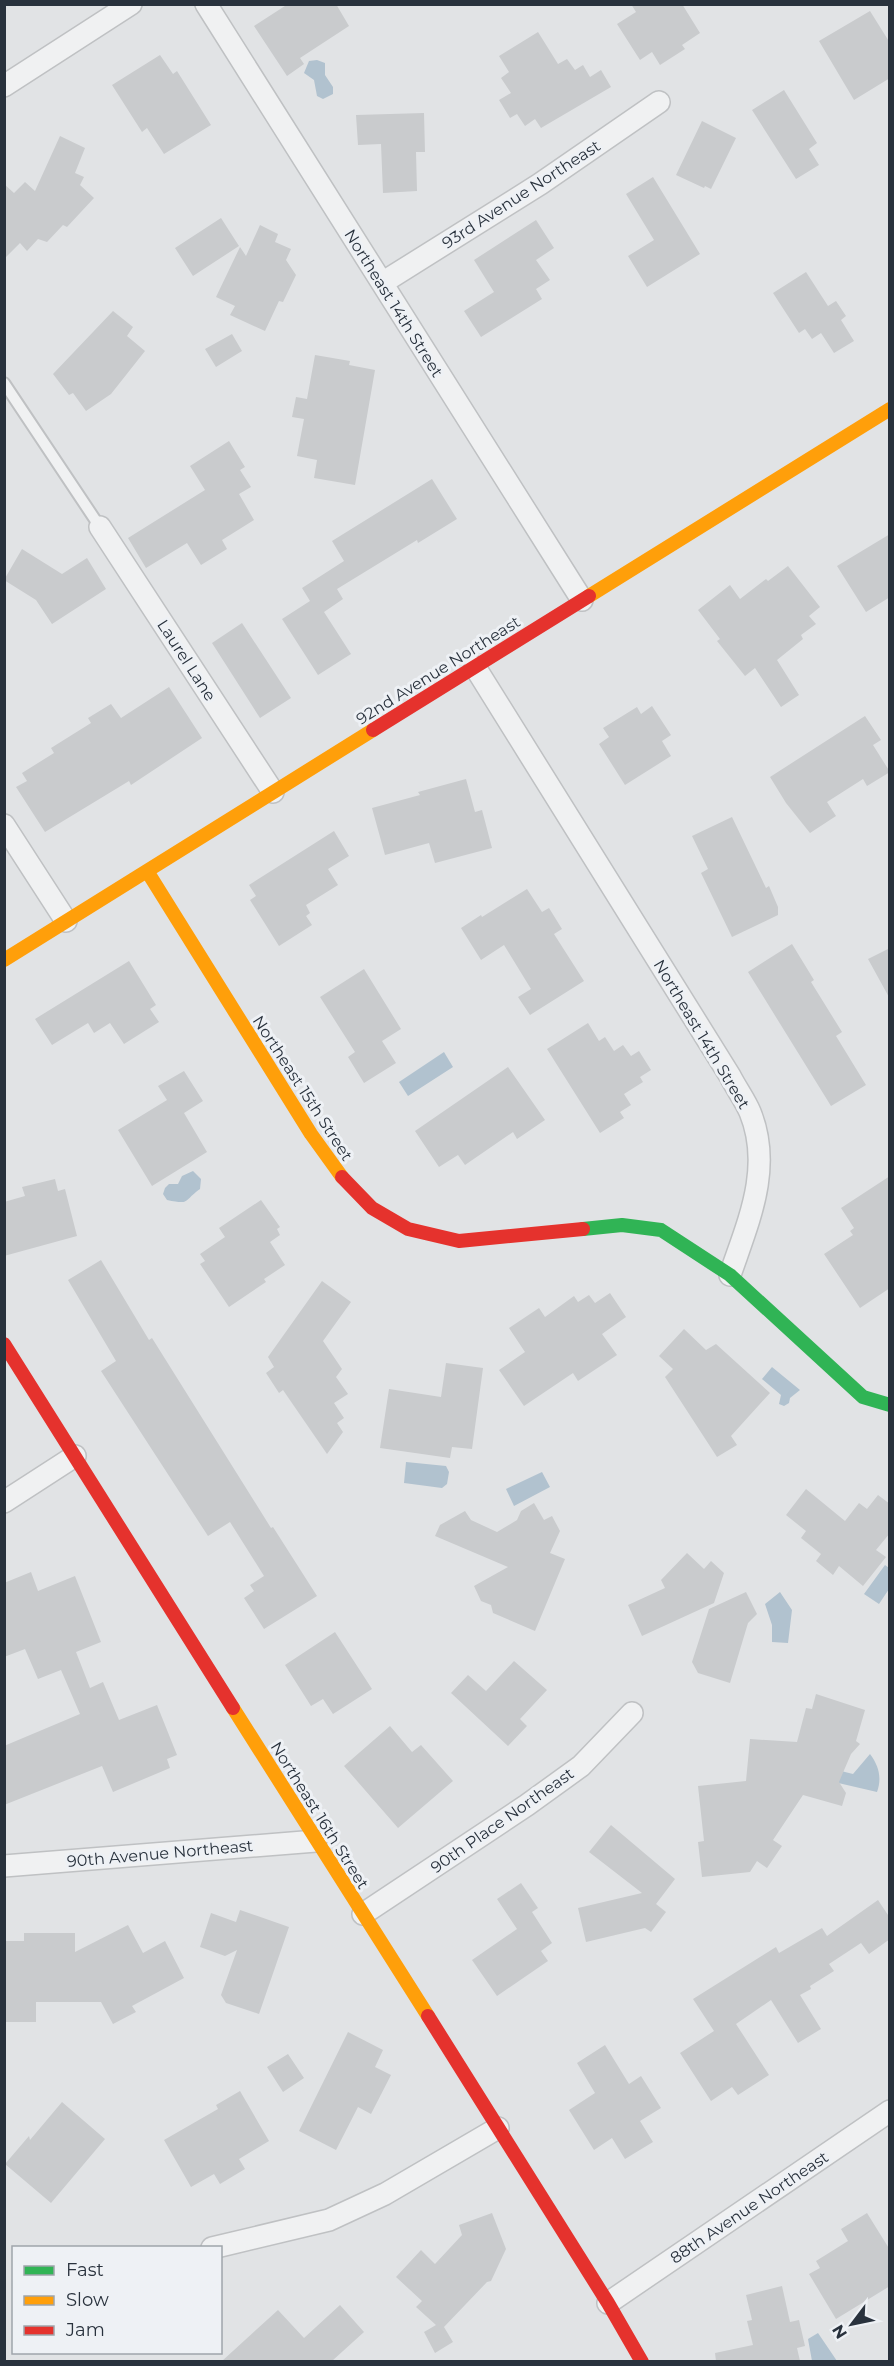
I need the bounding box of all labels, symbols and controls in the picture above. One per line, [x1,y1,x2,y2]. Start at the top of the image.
street label: 93rd Avenue Northeast [439,136,604,253]
street label: Northeast 14th Street [340,226,447,381]
street label: 92nd Avenue Northeast [353,612,524,729]
street label: Laurel Lane [153,616,220,705]
street label: Northeast 14th Street [649,956,754,1113]
street label: Northeast 15th Street [249,1012,357,1165]
street label: Northeast 16th Street [267,1738,373,1893]
street label: 90th Place Northeast [427,1764,578,1877]
street label: 90th Avenue Northeast [66,1836,254,1871]
street label: 88th Avenue Northeast [667,2147,832,2267]
legend [12,2246,222,2354]
text: Fast [66,2259,104,2281]
text: Slow [66,2289,109,2311]
north arrow [822,2294,882,2354]
text: Jam [65,2319,105,2341]
text: N [828,2321,851,2342]

